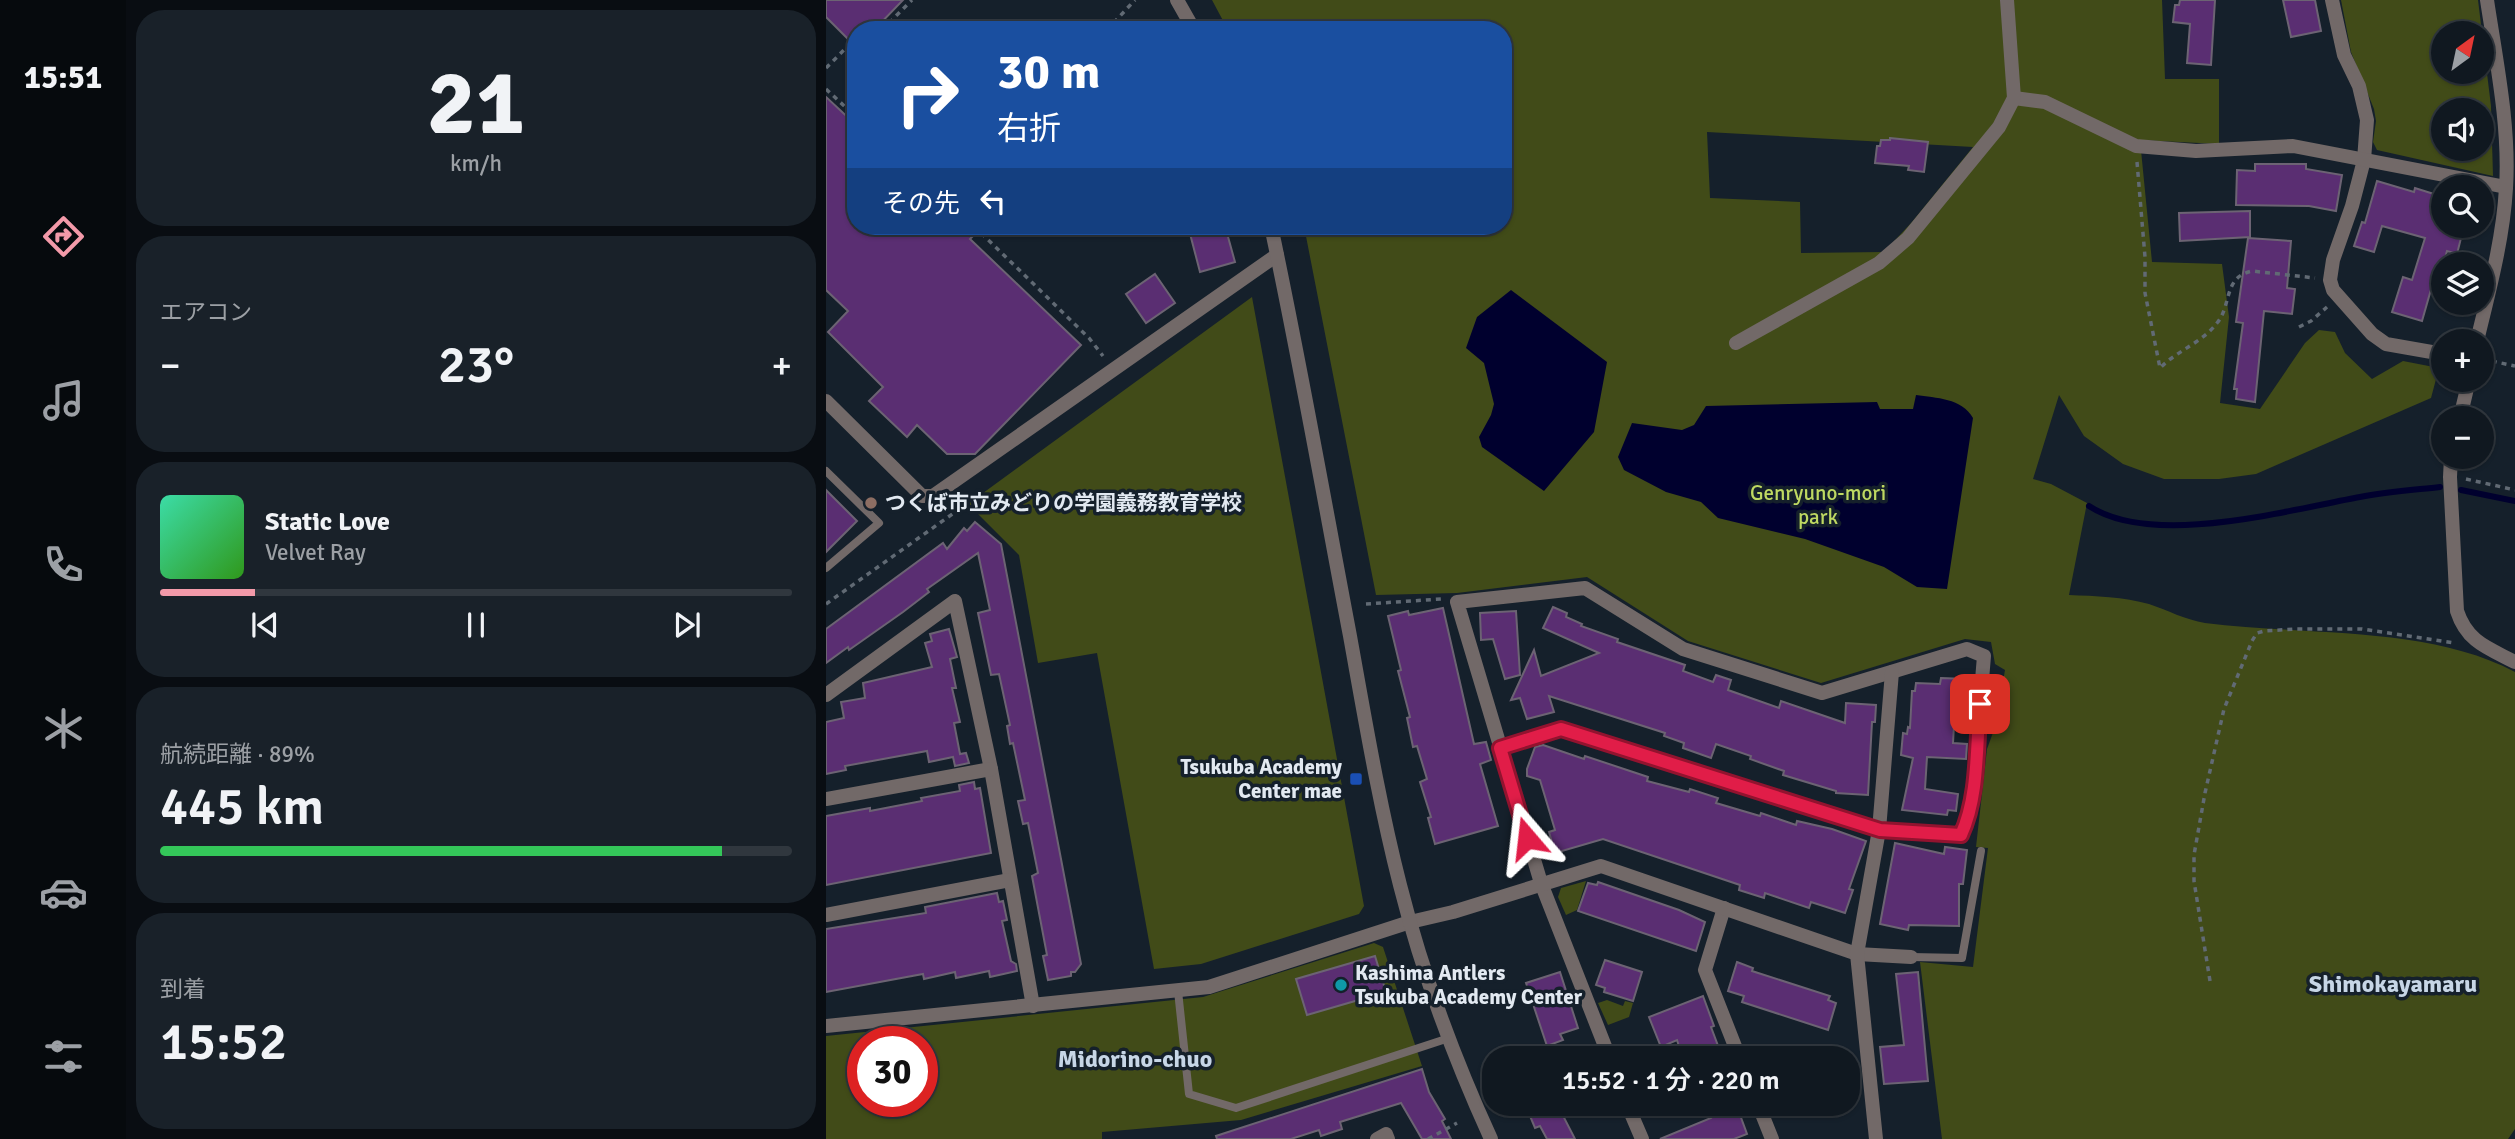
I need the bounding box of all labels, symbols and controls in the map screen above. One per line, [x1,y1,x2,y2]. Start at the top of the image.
north arrow [2431,21,2494,84]
map controls [2431,21,2494,469]
text: 30 m [997,42,1100,102]
text: 21 [427,47,525,160]
icon: right [882,49,973,140]
text: 15:51 [24,58,102,97]
button: sound [2431,98,2494,161]
text: 右折 [997,109,1061,148]
text: km/h [450,149,502,178]
button: search [2431,175,2494,238]
icon: left [974,182,1012,220]
text: その先 [882,188,960,220]
icon: directions [39,212,88,261]
button: layers [2431,252,2494,315]
text: エアコン [160,298,252,327]
button: + [2431,329,2494,392]
text: 23° [438,333,514,397]
text: − [160,342,181,389]
text: + [771,342,792,389]
icon: music [39,376,88,425]
button: − [2431,406,2494,469]
park label: Genryuno-mori park [1750,480,1886,530]
place label: つくば市立みどりの学園義務教育学校 [885,490,1242,516]
marker: つくば市立みどりの学園義務教育学校 [863,495,879,511]
text: Static Love [265,506,390,538]
text: Velvet Ray [265,538,366,567]
icon: phone [39,540,88,589]
icon: previous [246,606,284,644]
icon: pause [457,606,495,644]
icon: next [668,606,706,644]
pin [1950,674,2010,734]
icon: arrive [1961,685,1999,723]
icon: climate [39,704,88,753]
text: 航続距離 · 89% [160,740,315,769]
place label: Tsukuba Academy Center mae [1181,754,1343,804]
marker: Tsukuba Academy Center mae [1348,771,1364,787]
text: 445 km [160,775,324,839]
position arrow [1490,801,1564,875]
icon: car [39,868,88,917]
place label: Kashima Antlers Tsukuba Academy Center [1355,960,1583,1010]
district label: Shimokayamaru [2309,969,2477,999]
text: 到着 [160,975,206,1004]
marker: Kashima Antlers Tsukuba Academy Center [1333,977,1349,993]
text: 15:52 [160,1010,287,1074]
speed limit sign: 30 [847,1026,938,1117]
icon: filters [39,1032,88,1081]
district label: Midorino-chuo [1058,1044,1212,1074]
text: 15:52 · 1 分 · 220 m [1562,1065,1780,1097]

